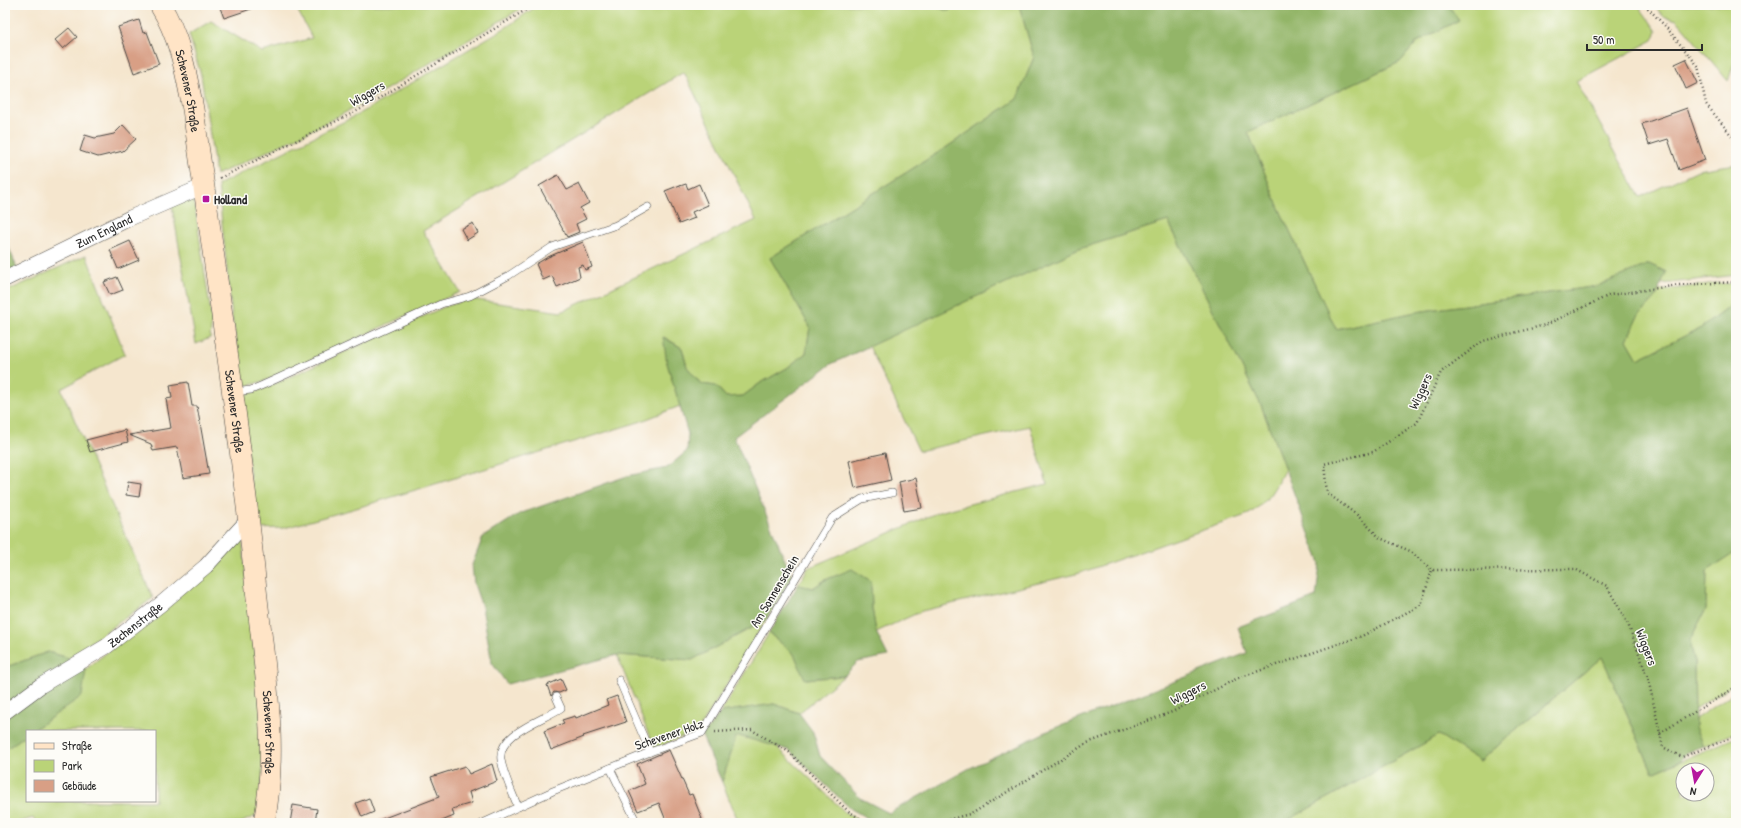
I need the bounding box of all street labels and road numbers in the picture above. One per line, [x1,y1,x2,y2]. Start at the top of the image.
street label: Schevener Straße [171,47,205,133]
street label: Wiggers [346,76,388,110]
street label: Zum England [73,209,135,252]
street label: Schevener Straße [221,369,249,454]
street label: Wiggers [1404,370,1436,412]
street label: Am Sonnenschein [745,551,803,631]
street label: Zechenstraße [104,597,166,651]
street label: Wiggers [1632,626,1662,668]
street label: Wiggers [1167,675,1209,709]
street label: Schevener Straße [258,690,279,775]
street label: Schevener Holz [632,714,706,754]

